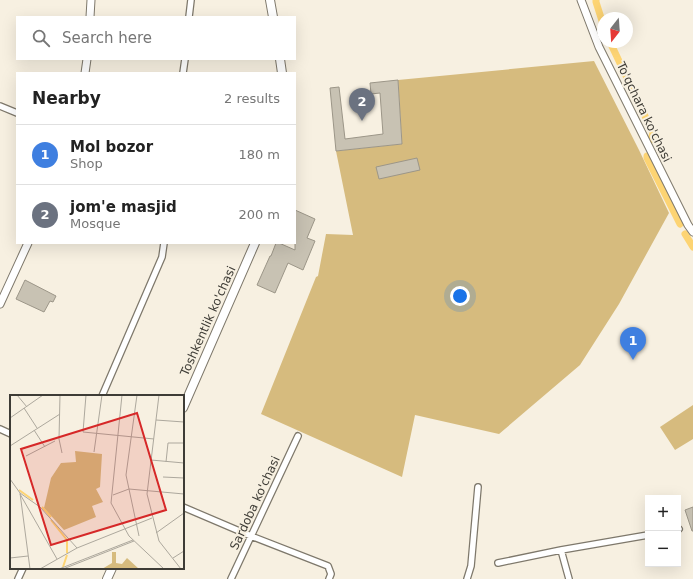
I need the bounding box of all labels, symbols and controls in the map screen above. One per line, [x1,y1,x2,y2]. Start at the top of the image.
north arrow [597,12,633,48]
search box [16,16,296,60]
icon: search [30,27,52,49]
text: Search here [62,29,152,47]
street label: To'qchara ko'chasi [613,59,674,164]
text: Nearby [32,88,101,108]
pin: 2 [349,88,375,121]
text: 2 results [224,91,280,106]
text: Mol bozor [70,138,153,156]
text: 1 [40,147,50,162]
text: 180 m [238,147,280,162]
text: Shop [70,156,103,171]
text: jom'e masjid [70,198,177,216]
text: 2 [40,207,50,222]
text: 200 m [238,207,280,222]
text: Mosque [70,216,120,231]
street label: Toshkentlik ko'chasi [177,264,238,379]
your location [450,286,470,306]
pin: 1 [620,327,646,360]
inset map [10,395,184,569]
street label: Sardoba ko'chasi [227,454,283,552]
map controls [645,495,681,567]
button: + [645,495,681,531]
button: − [645,531,681,567]

